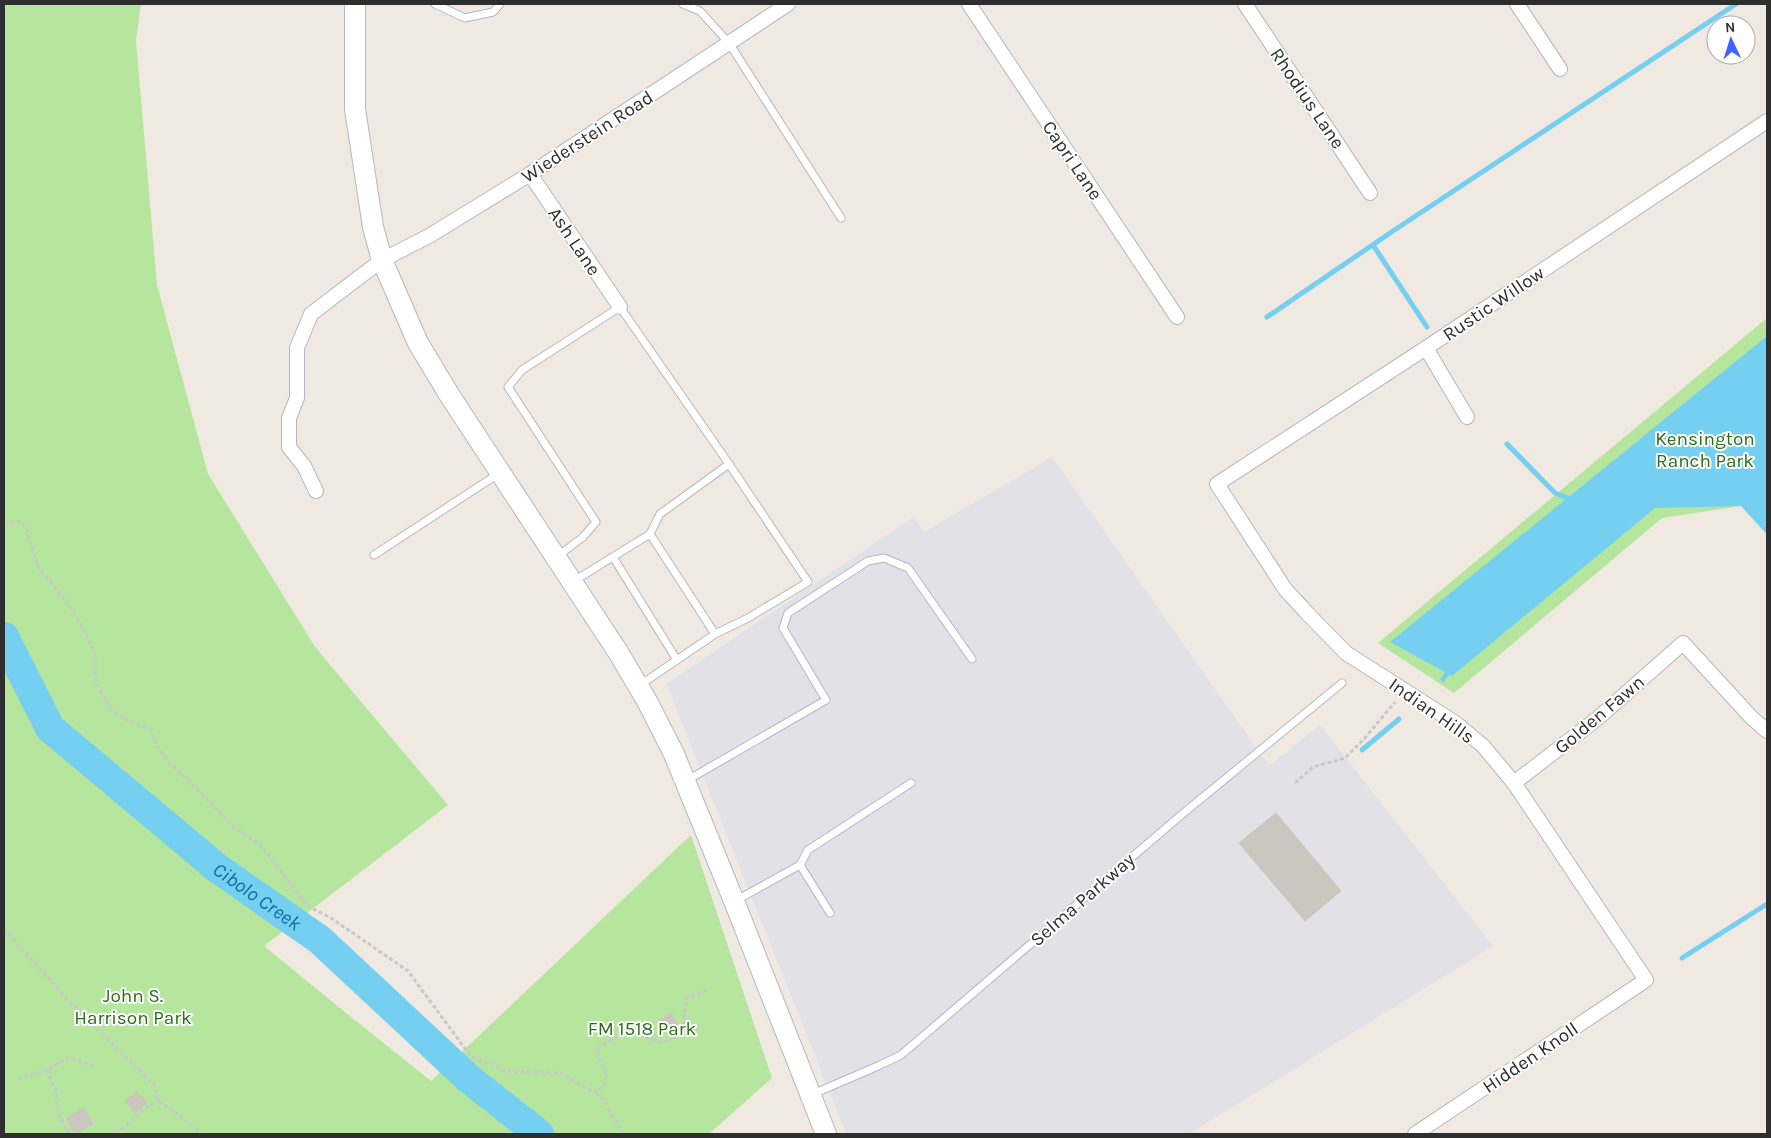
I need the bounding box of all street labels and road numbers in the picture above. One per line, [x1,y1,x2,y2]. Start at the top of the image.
street label: Rhodius Lane [1265,44,1349,153]
street label: Wiederstein Road [518,86,658,188]
street label: Capri Lane [1038,117,1107,204]
street label: Ash Lane [543,203,605,280]
street label: Rustic Willow [1439,262,1549,346]
street label: Golden Fawn [1550,671,1649,759]
street label: Indian Hills [1385,673,1478,748]
street label: Selma Parkway [1026,848,1139,951]
street label: Hidden Knoll [1479,1018,1583,1098]

